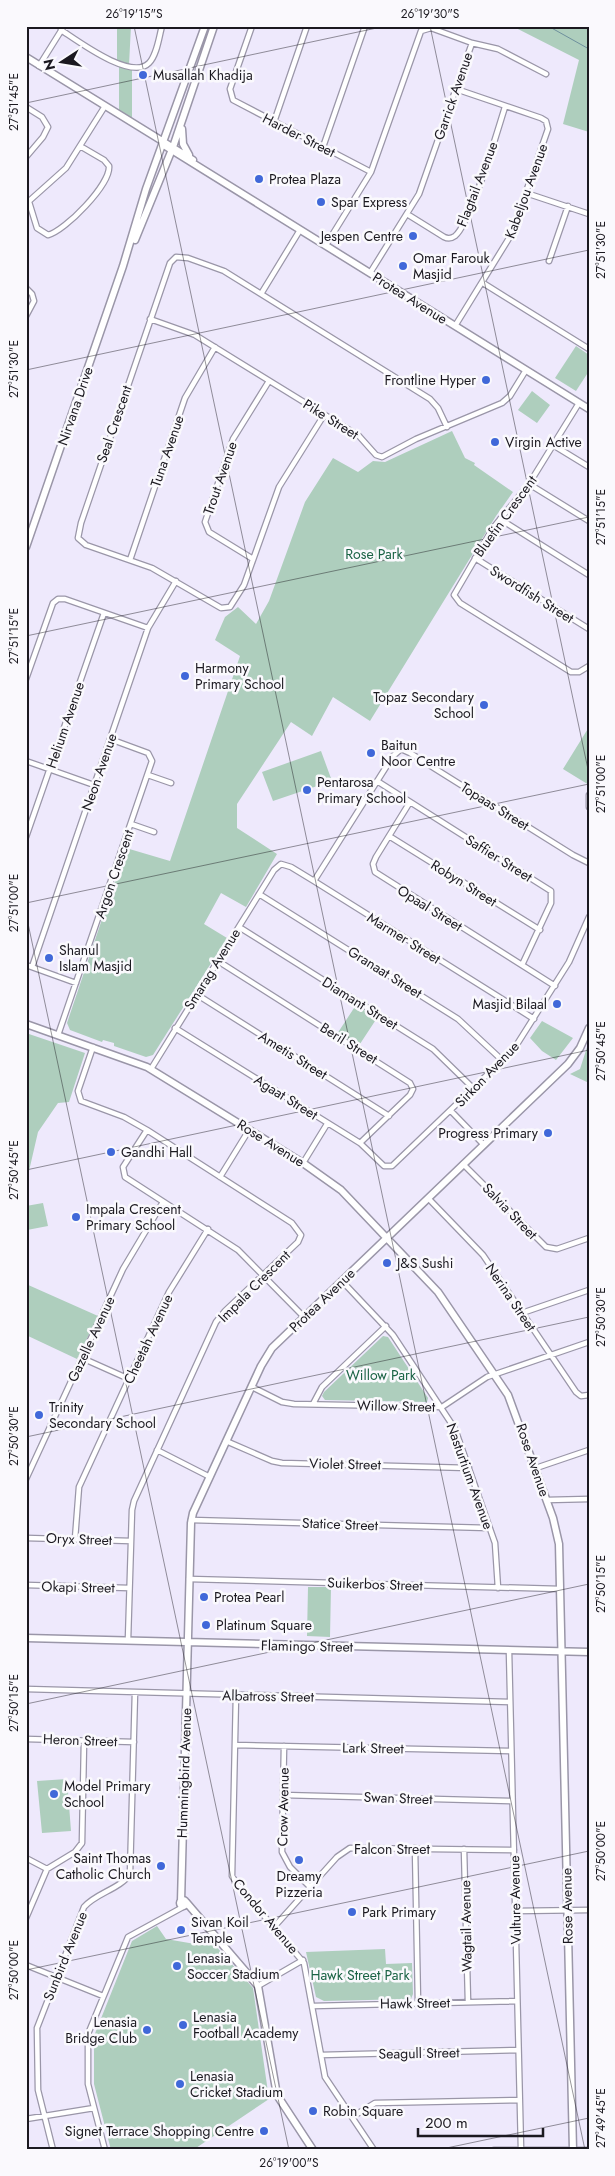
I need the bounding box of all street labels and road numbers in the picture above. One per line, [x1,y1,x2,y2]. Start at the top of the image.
street label: Garrick Avenue [429,49,477,143]
street label: Harder Street [259,108,339,162]
street label: Flagtail Avenue [452,139,502,229]
street label: Kabeljou Avenue [500,141,552,241]
street label: Protea Avenue [369,267,451,329]
street label: Nirvana Drive [52,364,98,448]
street label: Seal Crescent [91,382,137,465]
street label: Pike Street [299,394,363,444]
street label: Tuna Avenue [145,412,189,490]
street label: Trout Avenue [198,439,242,517]
street label: Bluefin Crescent [469,471,542,561]
street label: Swordfish Street [486,560,578,628]
street label: Helium Avenue [41,679,89,771]
street label: Neon Avenue [76,731,122,813]
street label: Topaas Street [457,777,534,835]
street label: Argon Crescent [89,826,139,921]
street label: Saffier Street [462,829,537,887]
street label: Robyn Street [427,855,501,912]
street label: Opaal Street [394,880,467,936]
street label: Marmer Street [363,907,445,969]
street label: Smarag Avenue [179,924,245,1014]
street label: Granaat Street [344,941,427,1003]
street label: Diamant Street [318,972,402,1035]
street label: Beril Street [316,1017,382,1069]
street label: Ametis Street [255,1026,332,1084]
street label: Sirkon Avenue [450,1037,524,1111]
street label: Agaat Street [250,1070,322,1125]
street label: Rose Avenue [233,1114,309,1172]
street label: Salvia Street [478,1178,543,1244]
street label: Impala Crescent [213,1245,295,1327]
street label: Nerina Street [481,1259,542,1336]
street label: Protea Avenue [285,1263,359,1337]
street label: Cheetah Avenue [119,1291,177,1387]
street label: Gazelle Avenue [62,1293,120,1385]
street label: Willow Street [357,1395,436,1417]
street label: Nasturtium Avenue [441,1420,499,1532]
street label: Rose Avenue [511,1421,555,1499]
street label: Violet Street [309,1453,382,1475]
street label: Statice Street [302,1513,379,1535]
street label: Oryx Street [45,1528,113,1550]
street label: Suikerbos Street [327,1572,424,1596]
street label: Okapi Street [41,1576,115,1598]
street label: Flamingo Street [261,1635,354,1657]
street label: Albatross Street [222,1685,315,1707]
street label: Hummingbird Avenue [172,1707,196,1839]
street label: Heron Street [42,1729,118,1751]
street label: Lark Street [342,1737,405,1759]
street label: Crow Avenue [272,1767,294,1847]
street label: Swan Street [363,1787,433,1809]
street label: Falcon Street [354,1839,431,1859]
street label: Vulture Avenue [504,1855,526,1945]
street label: Rose Avenue [556,1868,578,1944]
street label: Condor Avenue [229,1874,303,1958]
street label: Wagtail Avenue [455,1880,477,1972]
street label: Sunbird Avenue [38,1908,92,2004]
street label: Hawk Street [380,1992,451,2014]
street label: Seagull Street [378,2042,460,2064]

